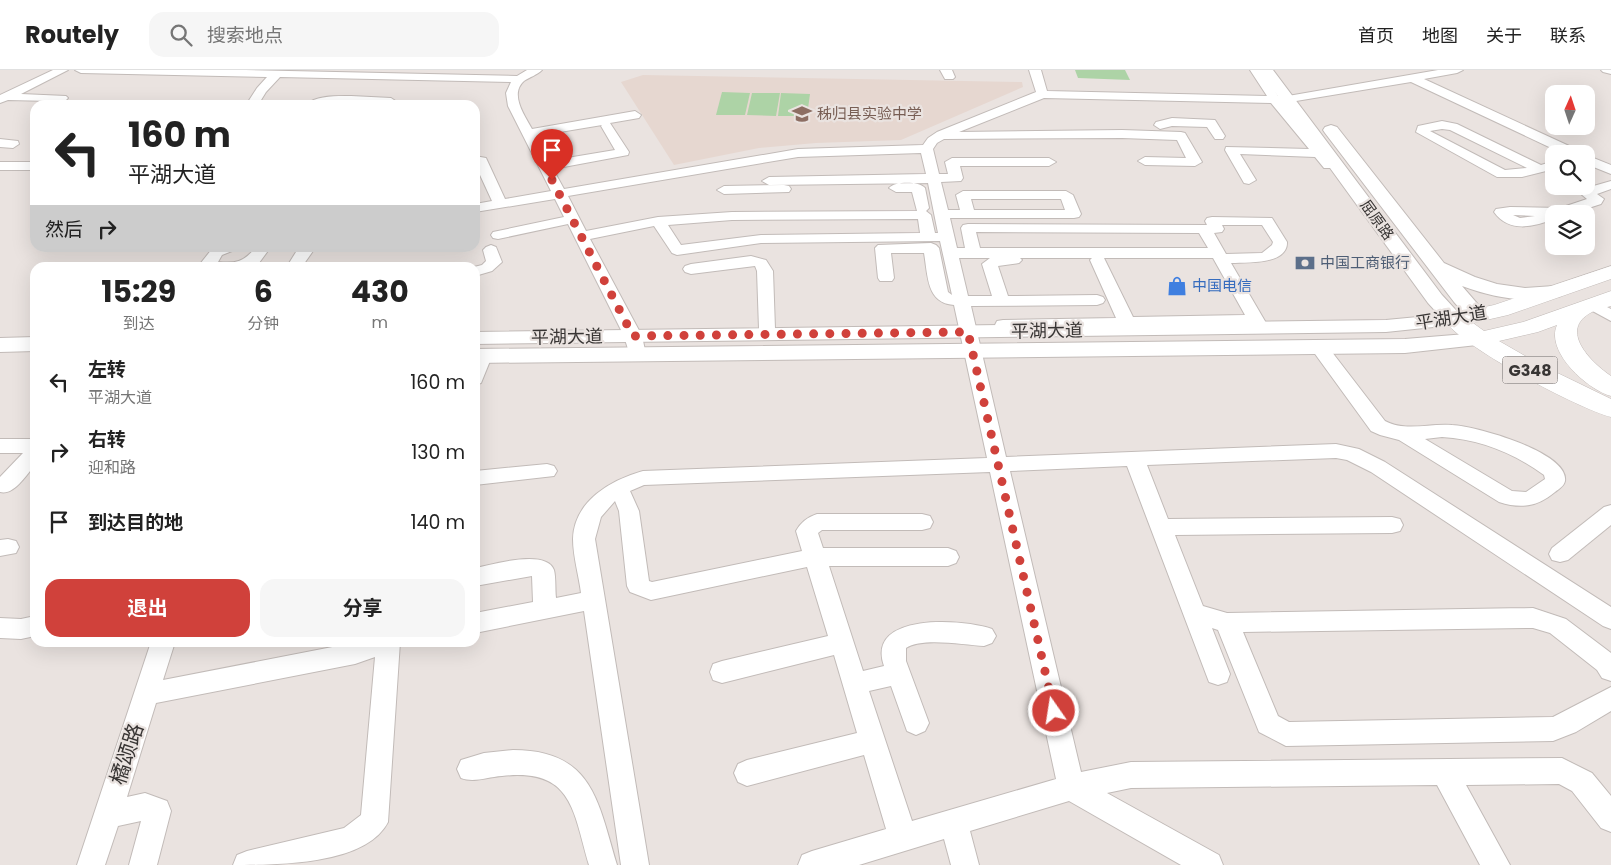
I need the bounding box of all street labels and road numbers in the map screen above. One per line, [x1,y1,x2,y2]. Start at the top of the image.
street label: 屈原路 [1356,195,1399,244]
street label: 平湖大道 [1413,300,1488,335]
street label: 平湖大道 [1011,317,1083,344]
street label: 平湖大道 [531,323,603,350]
road number: G348 [1502,356,1558,384]
street label: 橘颂路 [103,719,150,788]

